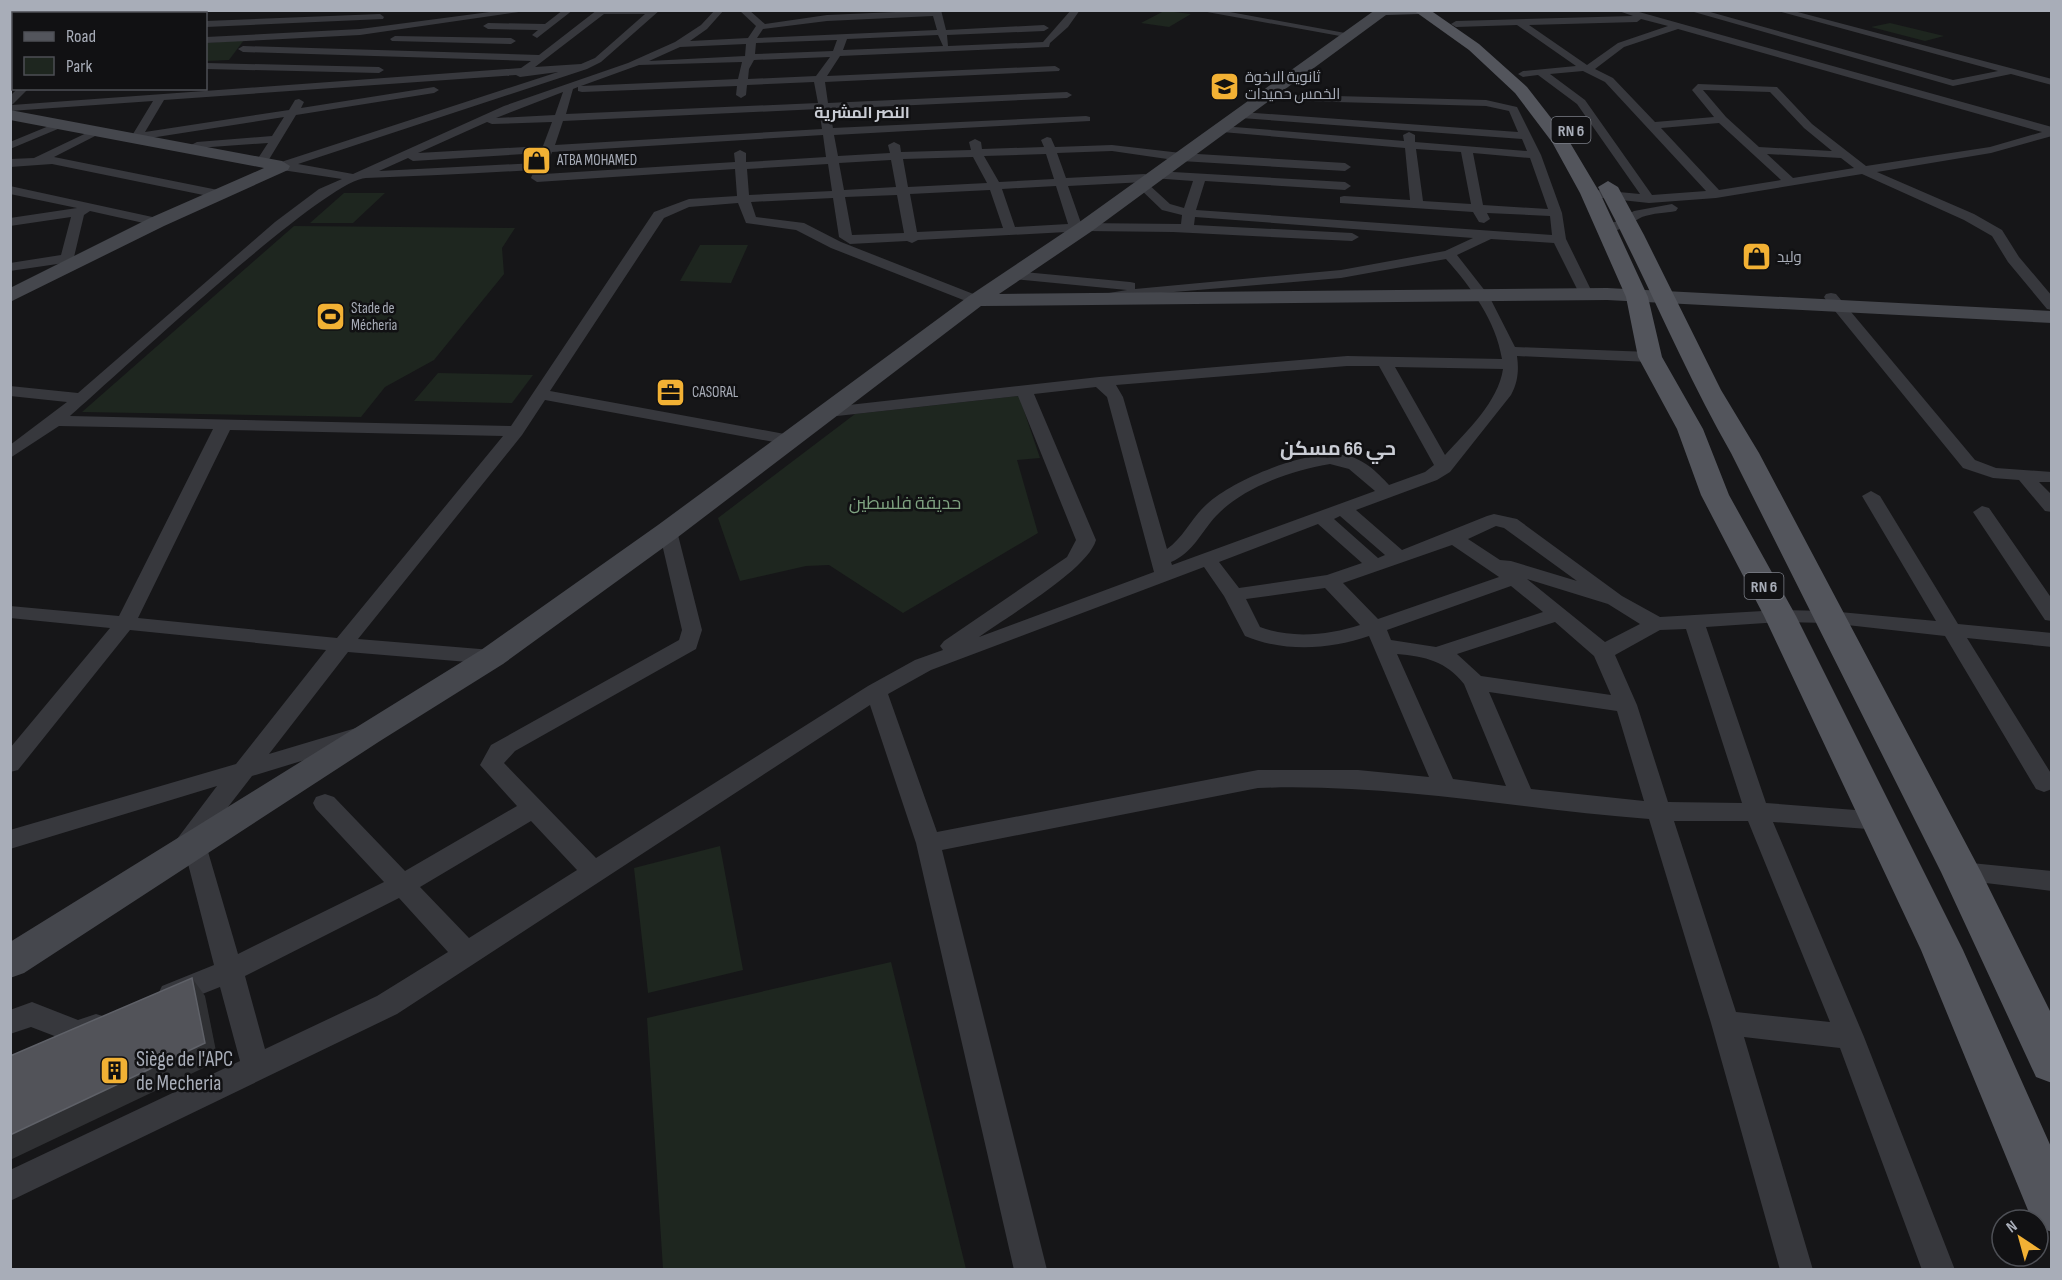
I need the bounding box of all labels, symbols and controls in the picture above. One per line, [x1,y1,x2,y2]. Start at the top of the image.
legend [12,12,207,90]
text: Road [66,26,96,47]
text: Park [66,56,92,77]
place label: ثانوية الاخوة الخمس حميدات [1245,68,1340,104]
school or university icon: ثانوية الاخوة الخمس حميدات [1208,70,1240,102]
district label: النصر المشرية [814,104,910,123]
road number: RN 6 [1552,117,1590,143]
shop icon: ATBA MOHAMED [520,144,552,176]
place label: ATBA MOHAMED [556,151,637,170]
shop icon: وليد [1740,241,1772,273]
place label: وليد [1777,248,1802,267]
place label: Stade de Mécheria [351,299,397,335]
sports icon: Stade de Mécheria [314,301,346,333]
office icon: CASORAL [655,376,687,408]
place label: CASORAL [692,383,739,402]
district label: حي 66 مسكن [1280,437,1396,464]
park label: حديقة فلسطين [849,493,961,514]
road number: RN 6 [1744,573,1784,599]
place label: Siège de l'APC de Mecheria [136,1047,233,1096]
building icon: Siège de l'APC de Mecheria [99,1055,131,1087]
north arrow [1990,1208,2050,1268]
text: N [2003,1217,2021,1237]

